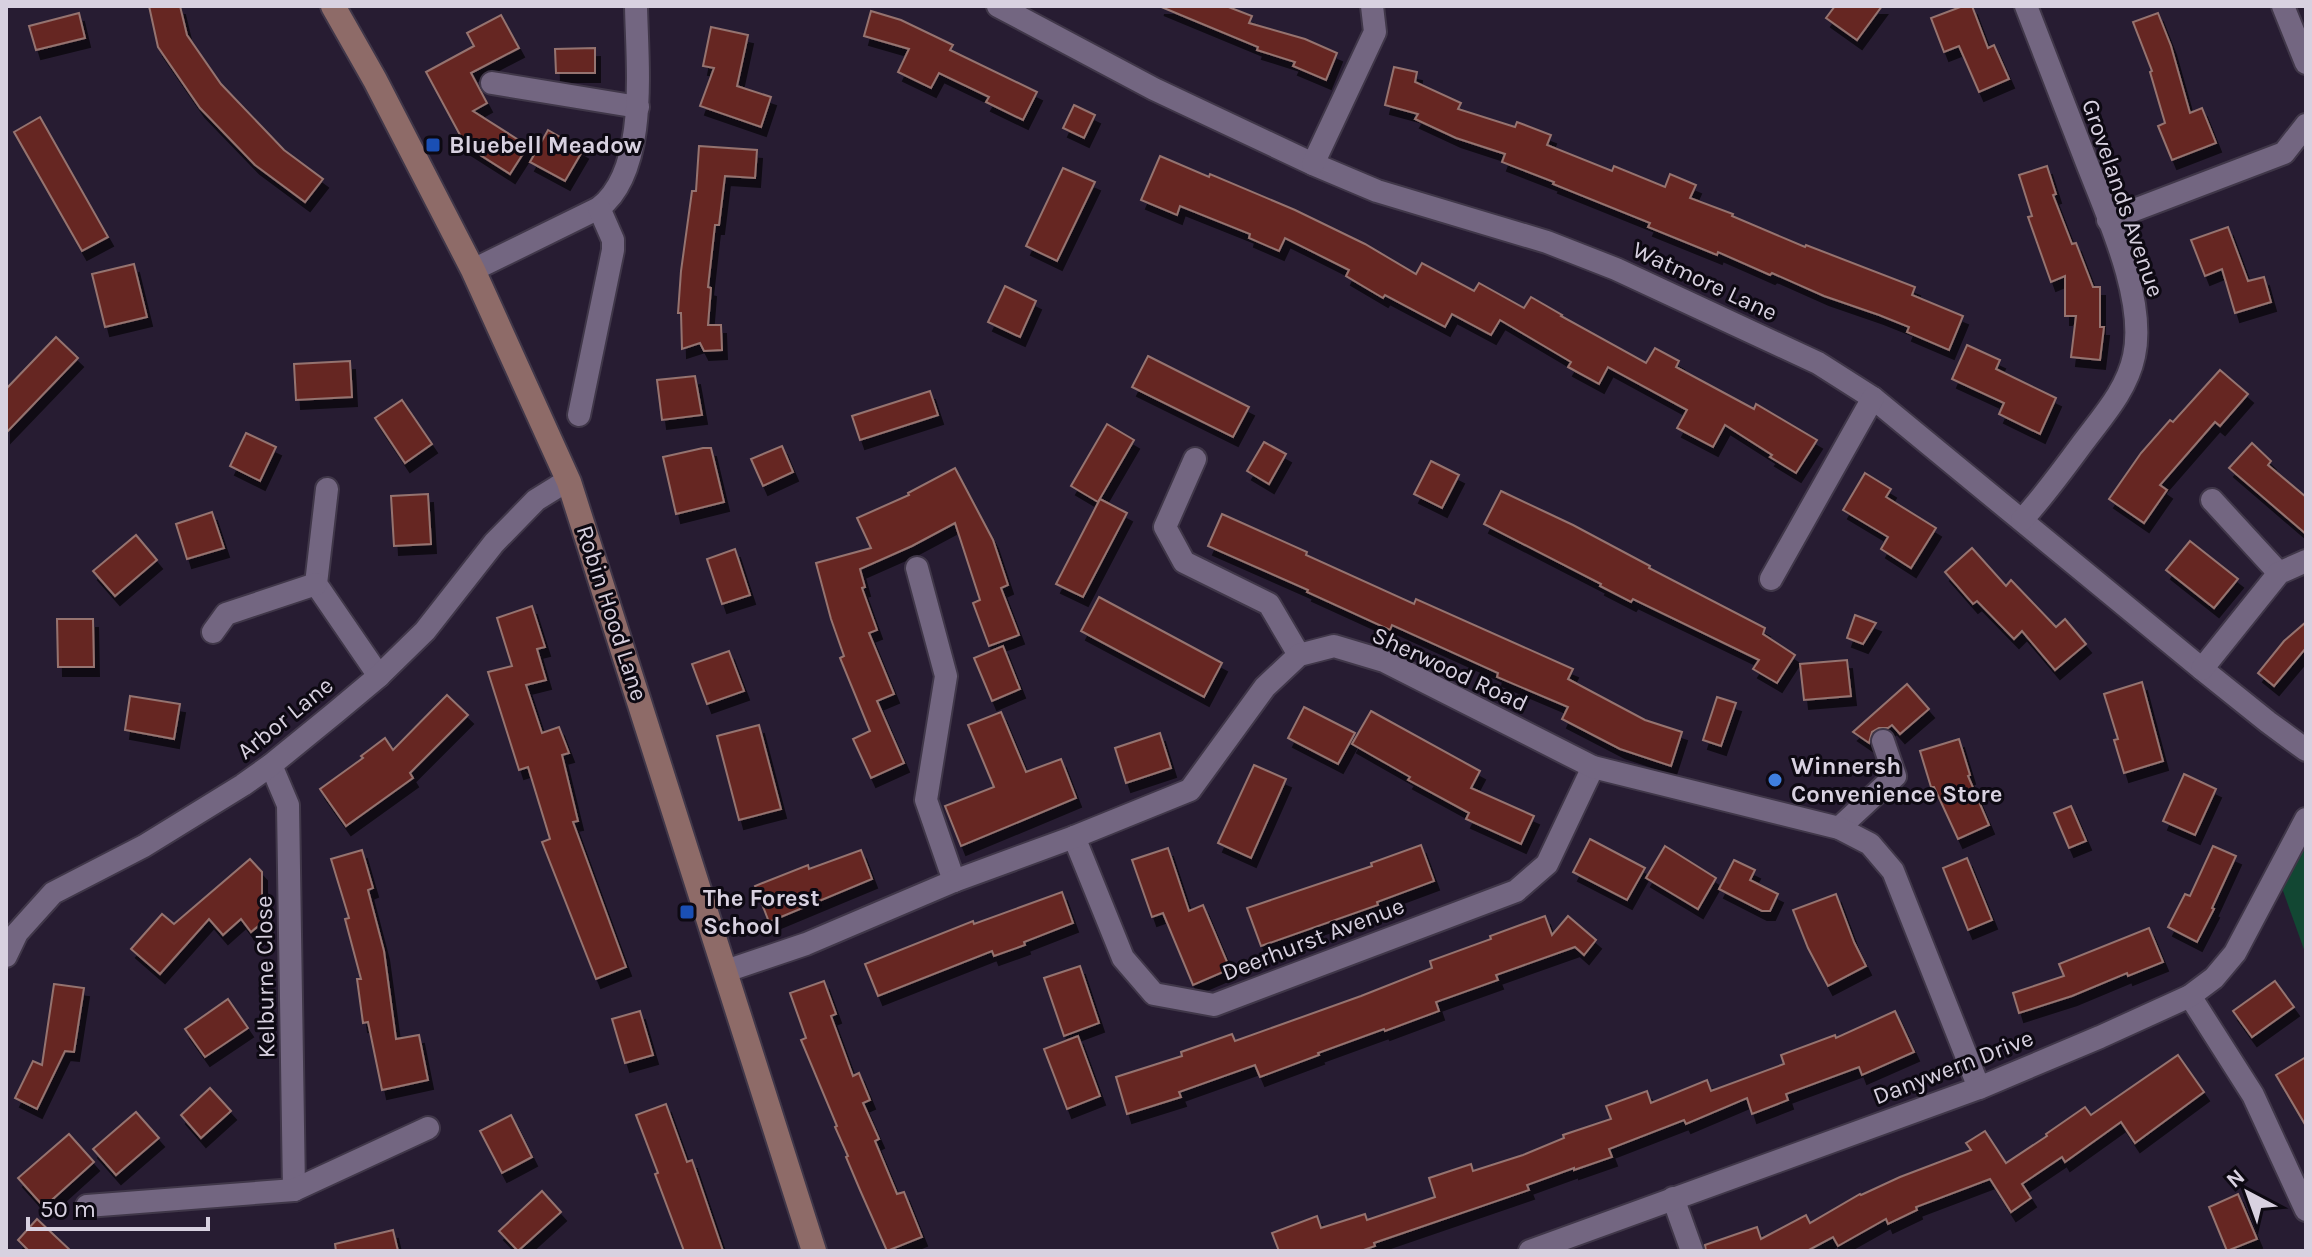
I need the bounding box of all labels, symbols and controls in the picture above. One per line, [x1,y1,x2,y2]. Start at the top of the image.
street label: Grovelands Avenue [2076,95,2170,301]
place label: Bluebell Meadow [449,131,642,159]
marker: Bluebell Meadow [424,136,442,154]
street label: Watmore Lane [1628,235,1782,327]
street label: Robin Hood Lane [570,522,654,704]
street label: Sherwood Road [1368,621,1532,717]
street label: Arbor Lane [231,671,339,765]
place label: Winnersh Convenience Store [1791,752,2002,808]
marker: Winnersh Convenience Store [1766,771,1784,789]
place label: The Forest School [703,884,820,940]
street label: Deerhurst Avenue [1218,891,1408,987]
street label: Kelburne Close [250,895,280,1059]
marker: The Forest School [678,903,696,921]
street label: Danywern Drive [1869,1024,2037,1110]
north arrow [2208,1153,2288,1233]
text: N [2221,1164,2250,1194]
scale bar [28,1181,208,1231]
text: 50 m [40,1195,96,1223]

